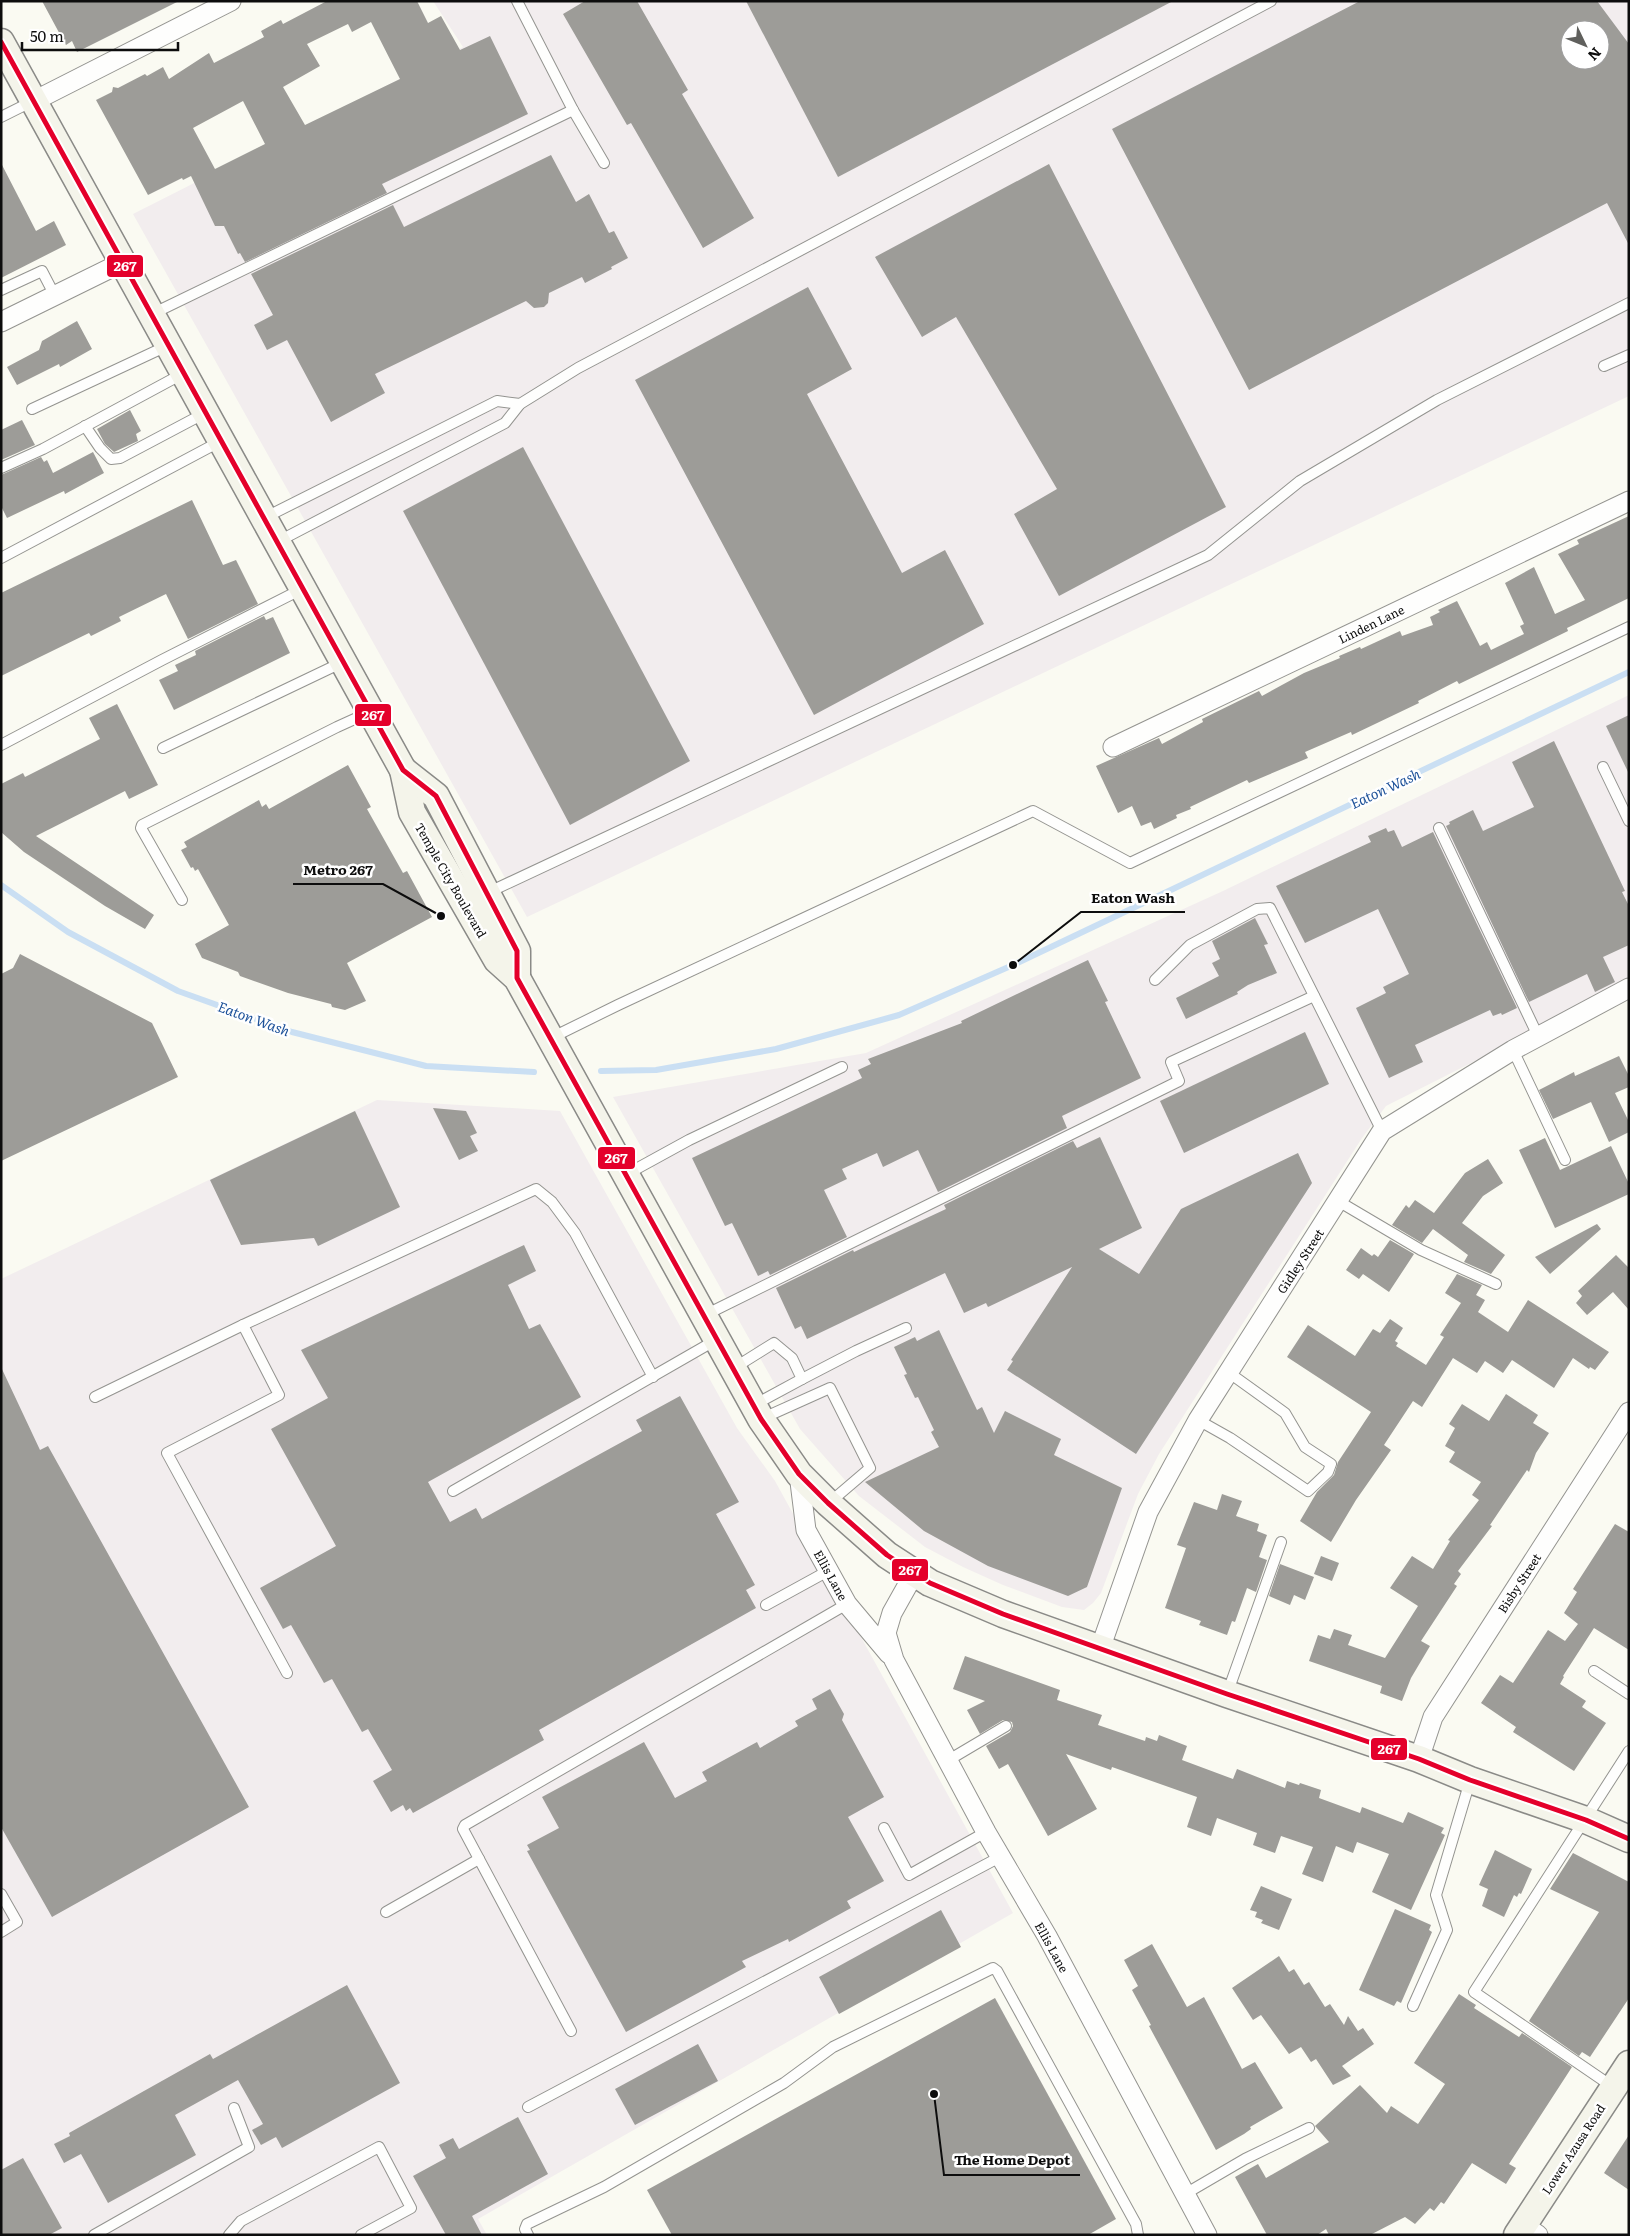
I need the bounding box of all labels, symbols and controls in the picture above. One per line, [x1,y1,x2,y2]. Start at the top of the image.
scale bar [22,20,179,52]
north arrow [1560,20,1610,70]
text: 50 m [30,24,64,47]
text: N [1584,43,1607,66]
line badge: 267 [106,254,144,278]
text: 267 [113,255,137,275]
street label: Linden Lane [1335,600,1407,648]
line badge: 267 [354,703,392,727]
text: 267 [361,704,385,724]
water label: Eaton Wash [1347,763,1424,813]
street label: Temple City Boulevard [411,819,492,941]
callout: Metro 267 [293,855,383,884]
text: Metro 267 [303,859,373,879]
callout: Eaton Wash [1081,883,1185,912]
text: Eaton Wash [1091,887,1175,907]
water label: Eaton Wash [215,996,293,1041]
line badge: 267 [597,1146,636,1170]
text: 267 [604,1147,628,1167]
street label: Gidley Street [1272,1225,1328,1297]
street label: Ellis Lane [810,1546,852,1604]
street label: Bisby Street [1493,1550,1545,1616]
line badge: 267 [891,1558,929,1582]
text: 267 [898,1559,922,1579]
line badge: 267 [1370,1737,1408,1761]
text: 267 [1377,1738,1401,1758]
street label: Ellis Lane [1031,1918,1073,1976]
street label: Lower Azusa Road [1537,2100,1609,2198]
callout: The Home Depot [944,2146,1080,2175]
text: The Home Depot [954,2149,1071,2169]

